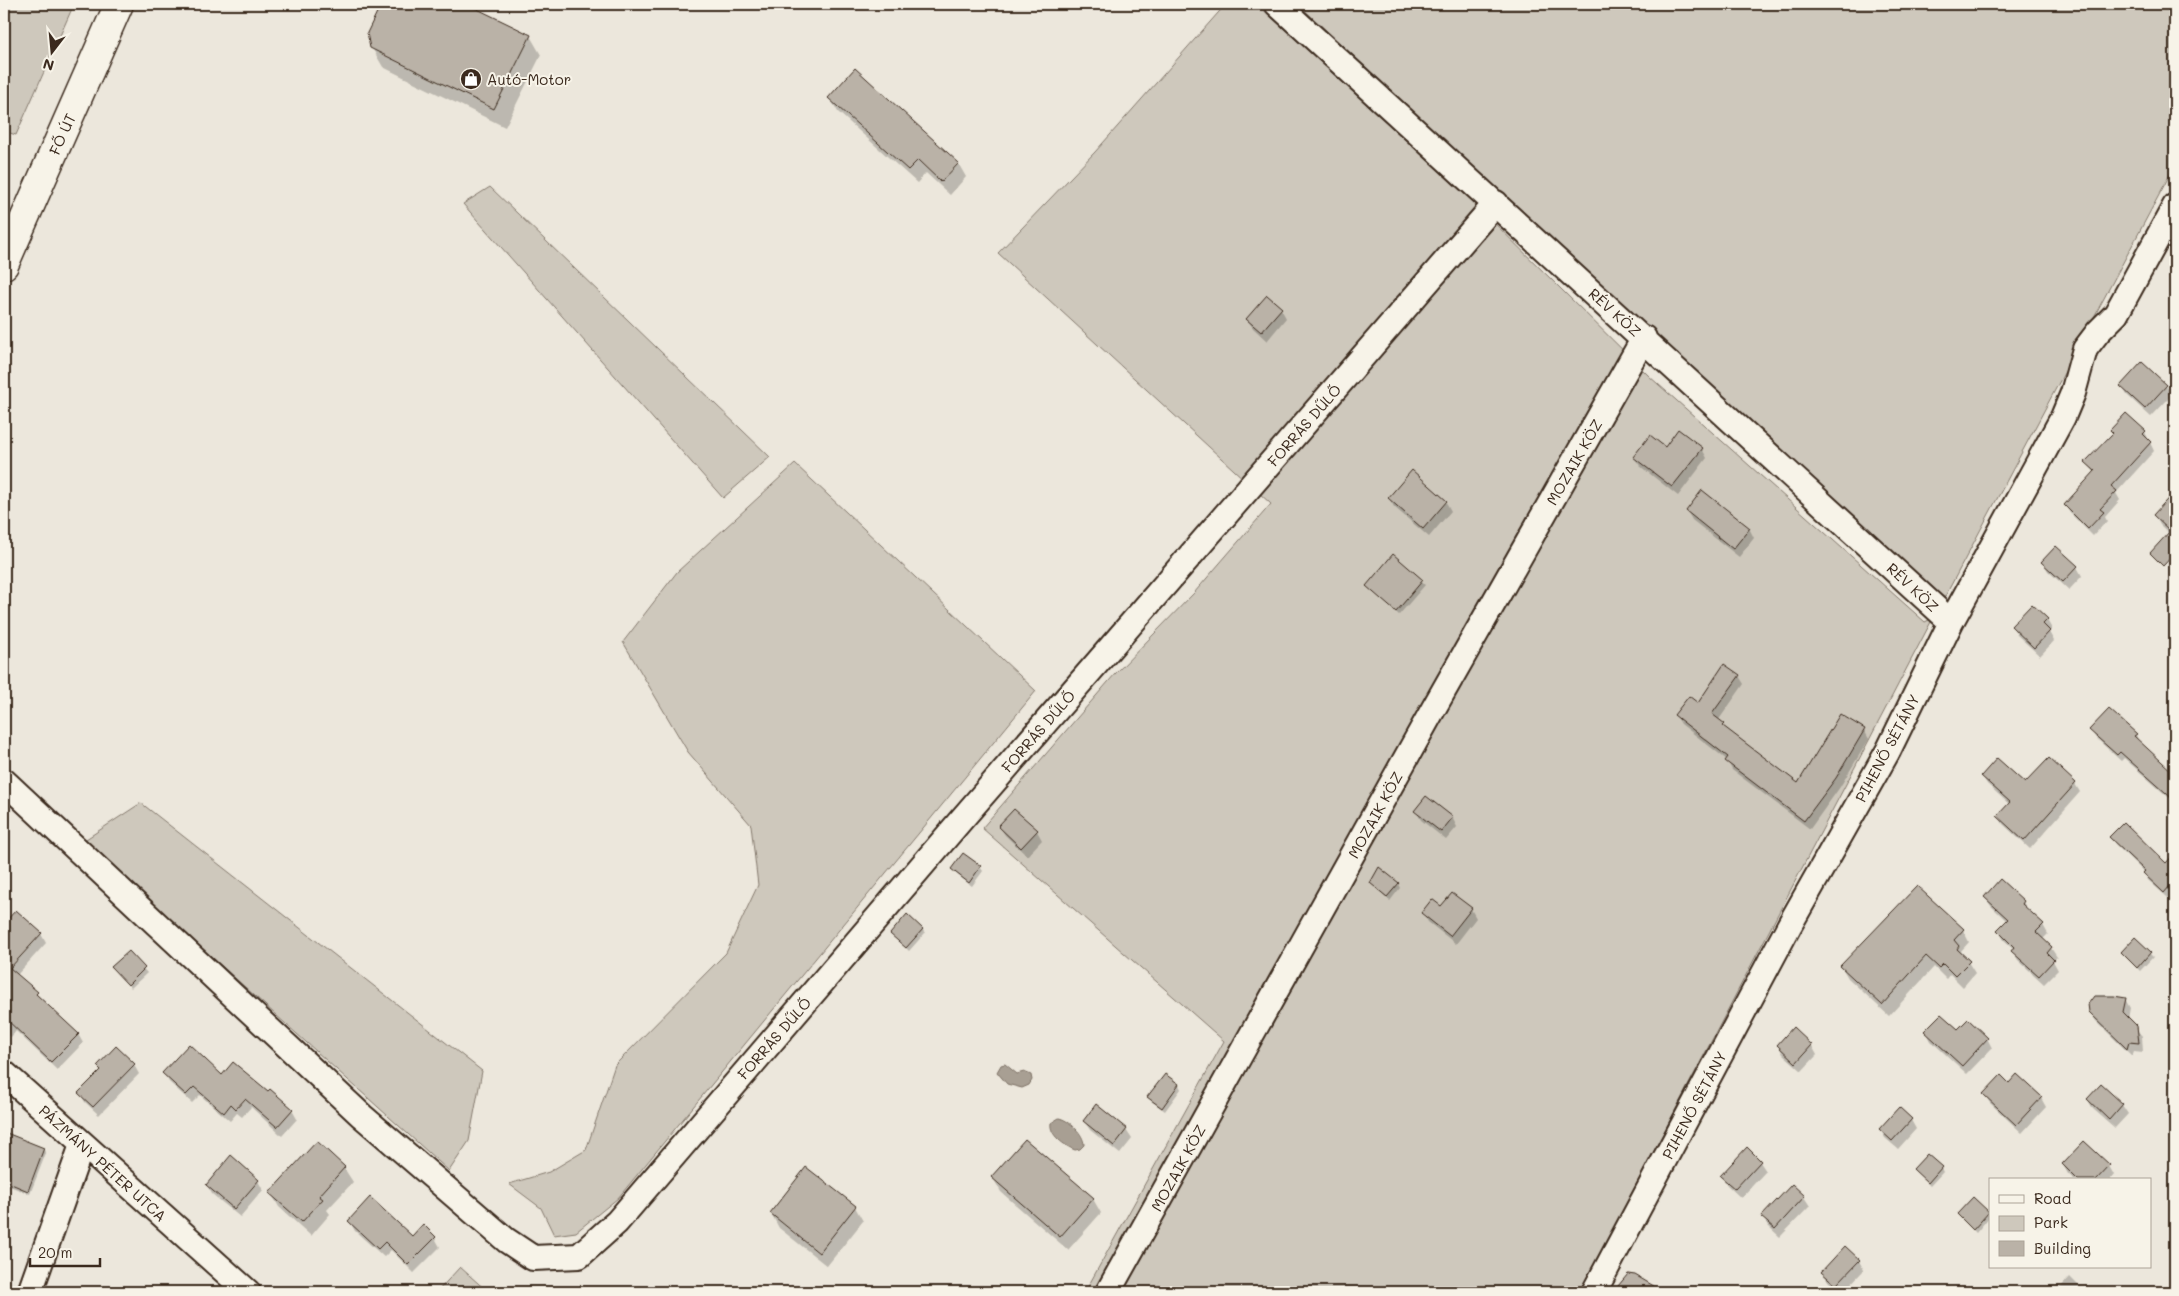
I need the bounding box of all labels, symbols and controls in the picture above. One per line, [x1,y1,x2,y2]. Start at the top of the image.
north arrow [28,28,78,78]
text: N [41,54,56,76]
shop icon: Autó-Motor [459,67,483,91]
place label: Autó-Motor [487,69,571,89]
street label: FŐ ÚT [44,110,80,158]
street label: RÉV KÖZ [1585,283,1645,341]
street label: FORRÁS DŰLŐ [1263,380,1345,470]
street label: MOZAIK KÖZ [1541,415,1607,509]
street label: RÉV KÖZ [1883,558,1943,616]
street label: FORRÁS DŰLŐ [997,686,1079,776]
street label: PIHENŐ SÉTÁNY [1850,691,1924,805]
street label: MOZAIK KÖZ [1343,768,1407,862]
street label: FORRÁS DŰLŐ [733,993,815,1083]
street label: PIHENŐ SÉTÁNY [1657,1048,1731,1162]
street label: PÁZMÁNY PÉTER UTCA [35,1100,171,1226]
street label: MOZAIK KÖZ [1146,1121,1210,1215]
legend [1989,1178,2152,1268]
text: Road [2034,1188,2071,1208]
text: Park [2034,1212,2068,1232]
scale bar [30,1236,100,1268]
text: Building [2034,1238,2091,1258]
text: 20 m [38,1242,72,1262]

